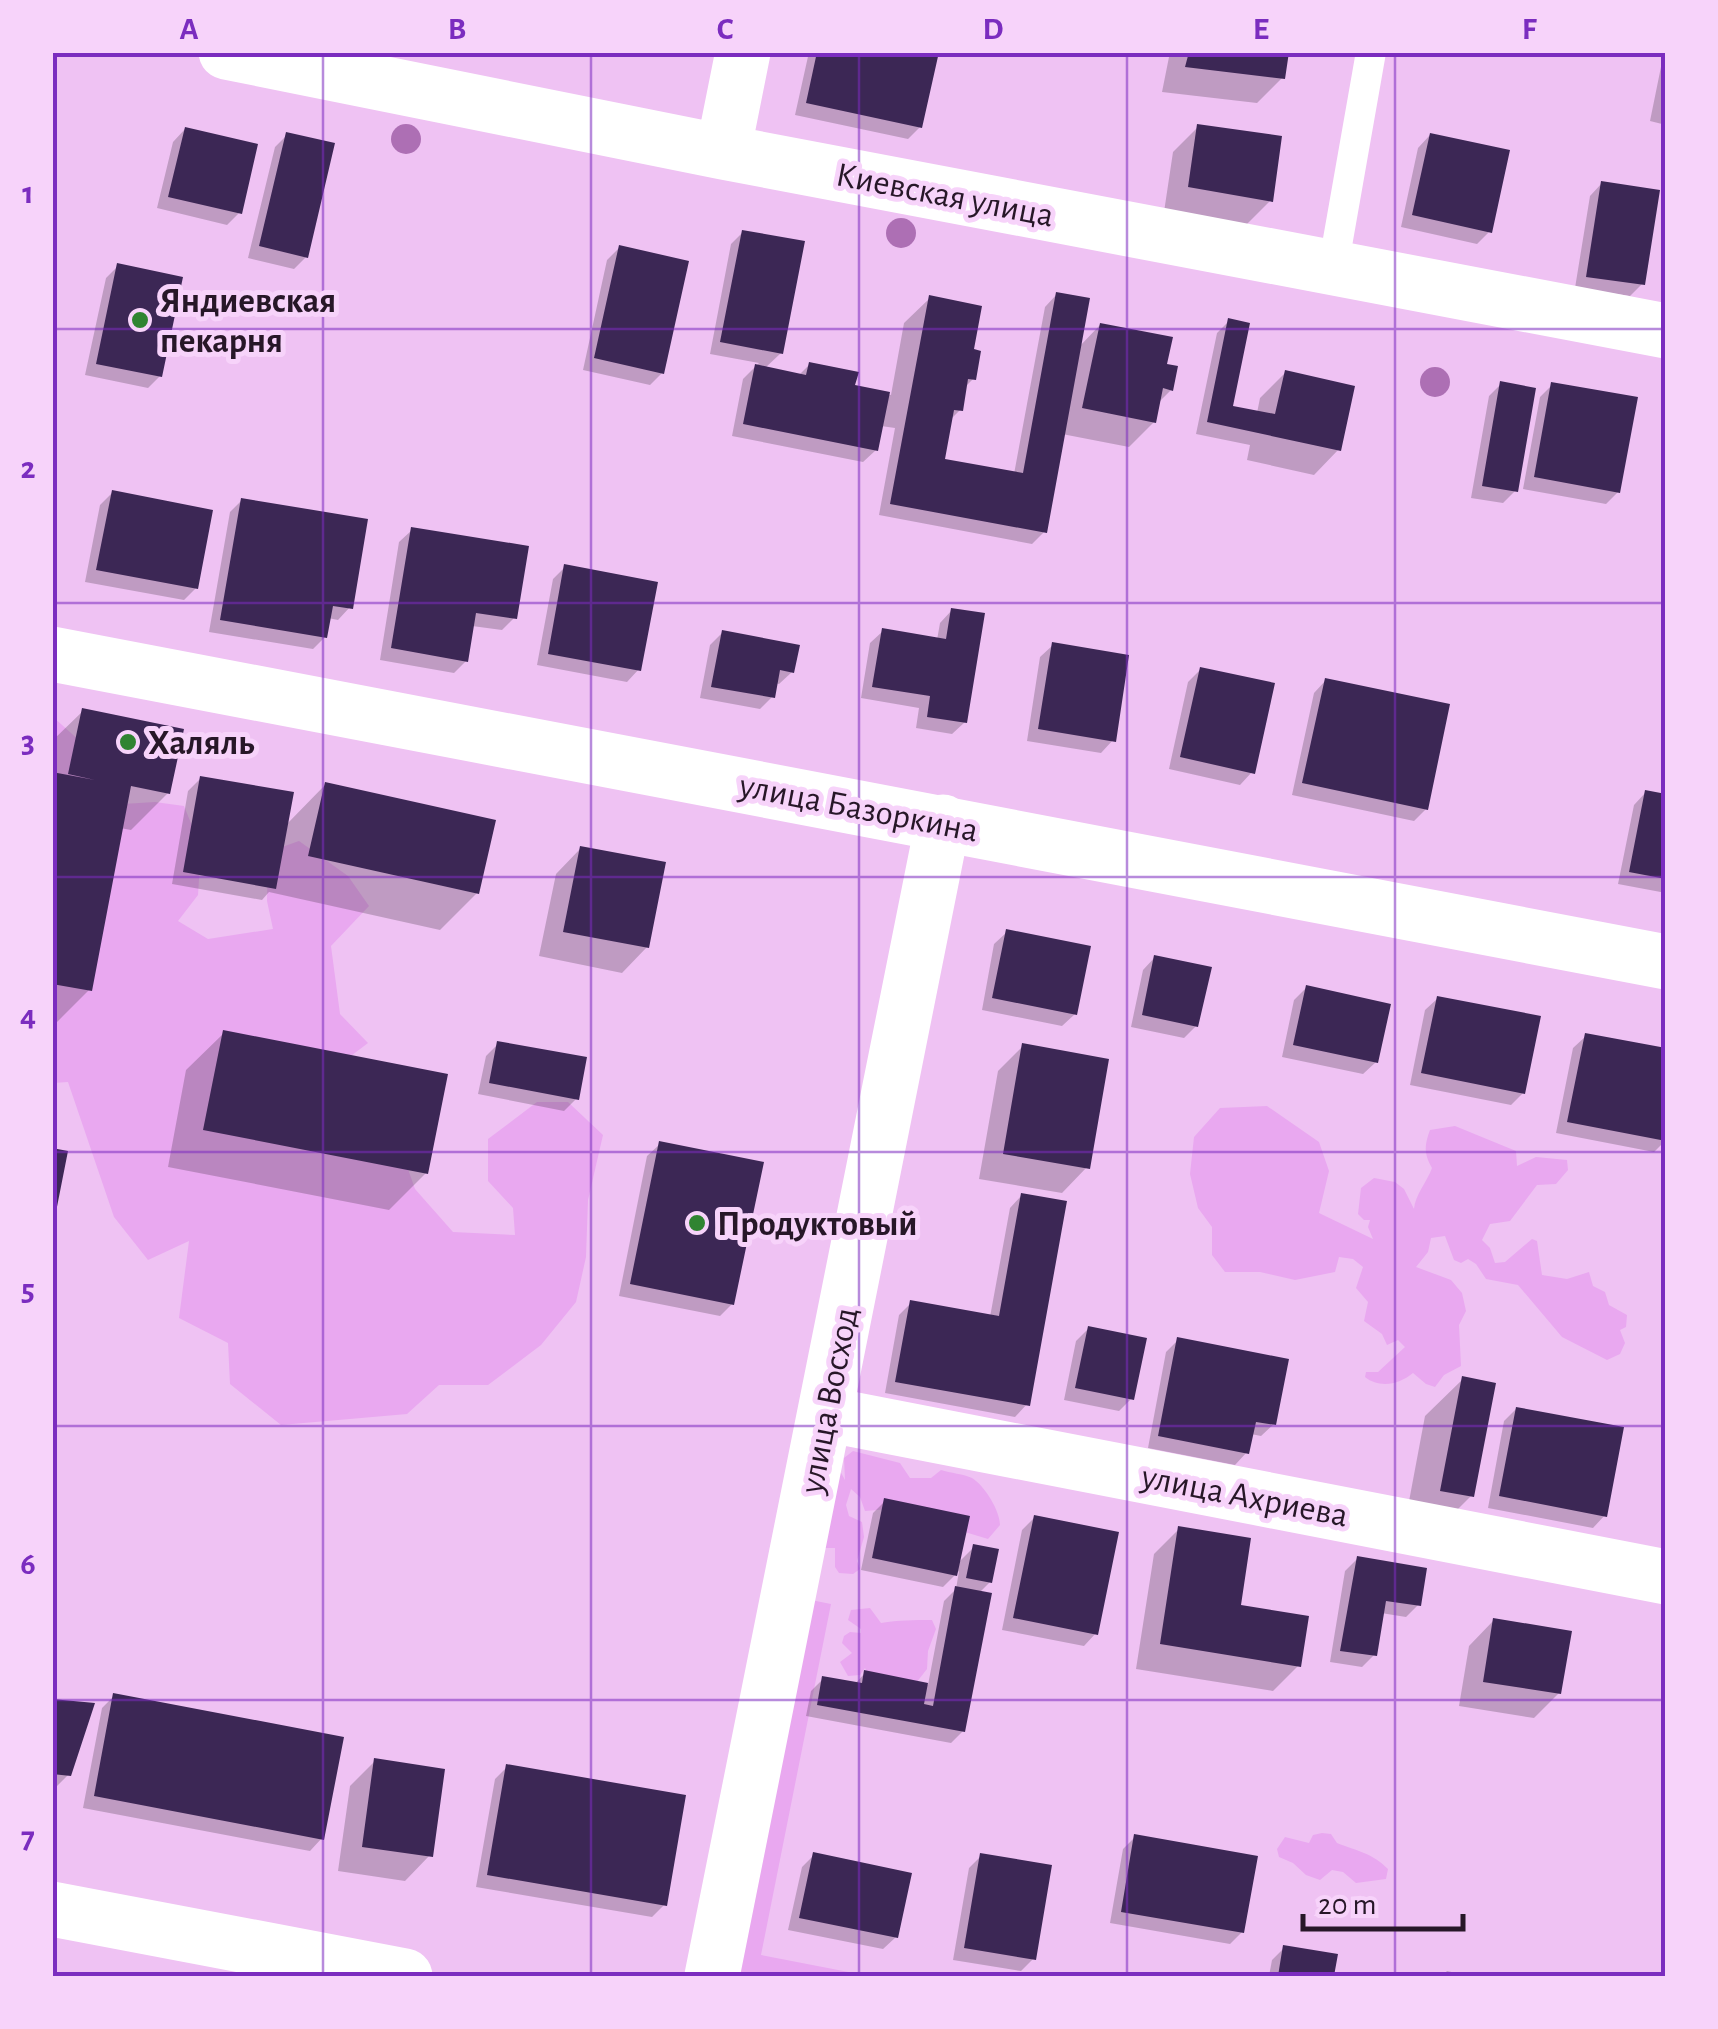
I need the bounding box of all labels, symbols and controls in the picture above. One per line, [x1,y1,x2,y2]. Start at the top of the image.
text: A [179,13,199,45]
text: B [448,13,466,45]
text: C [717,13,734,45]
text: D [983,13,1004,45]
text: E [1253,13,1269,45]
text: F [1522,13,1538,45]
street label: Киевская улица [833,157,1057,234]
text: 1 [22,177,34,209]
place label: Яндиевская пекарня [160,284,336,359]
marker: Яндиевская пекарня [129,309,151,331]
text: 2 [20,452,36,484]
text: 3 [21,726,35,758]
place label: Халяль [148,726,254,761]
marker: Халяль [117,731,139,753]
street label: улица Базоркина [735,768,981,849]
text: 4 [20,1000,36,1032]
place label: Продуктовый [717,1207,917,1242]
marker: Продуктовый [686,1212,708,1234]
text: 5 [21,1274,35,1306]
street label: улица Восход [794,1304,865,1497]
street label: улица Ахриева [1138,1459,1351,1534]
text: 6 [20,1548,36,1580]
text: 7 [21,1822,35,1854]
scale bar [1303,1869,1463,1931]
text: 20 m [1318,1890,1376,1920]

